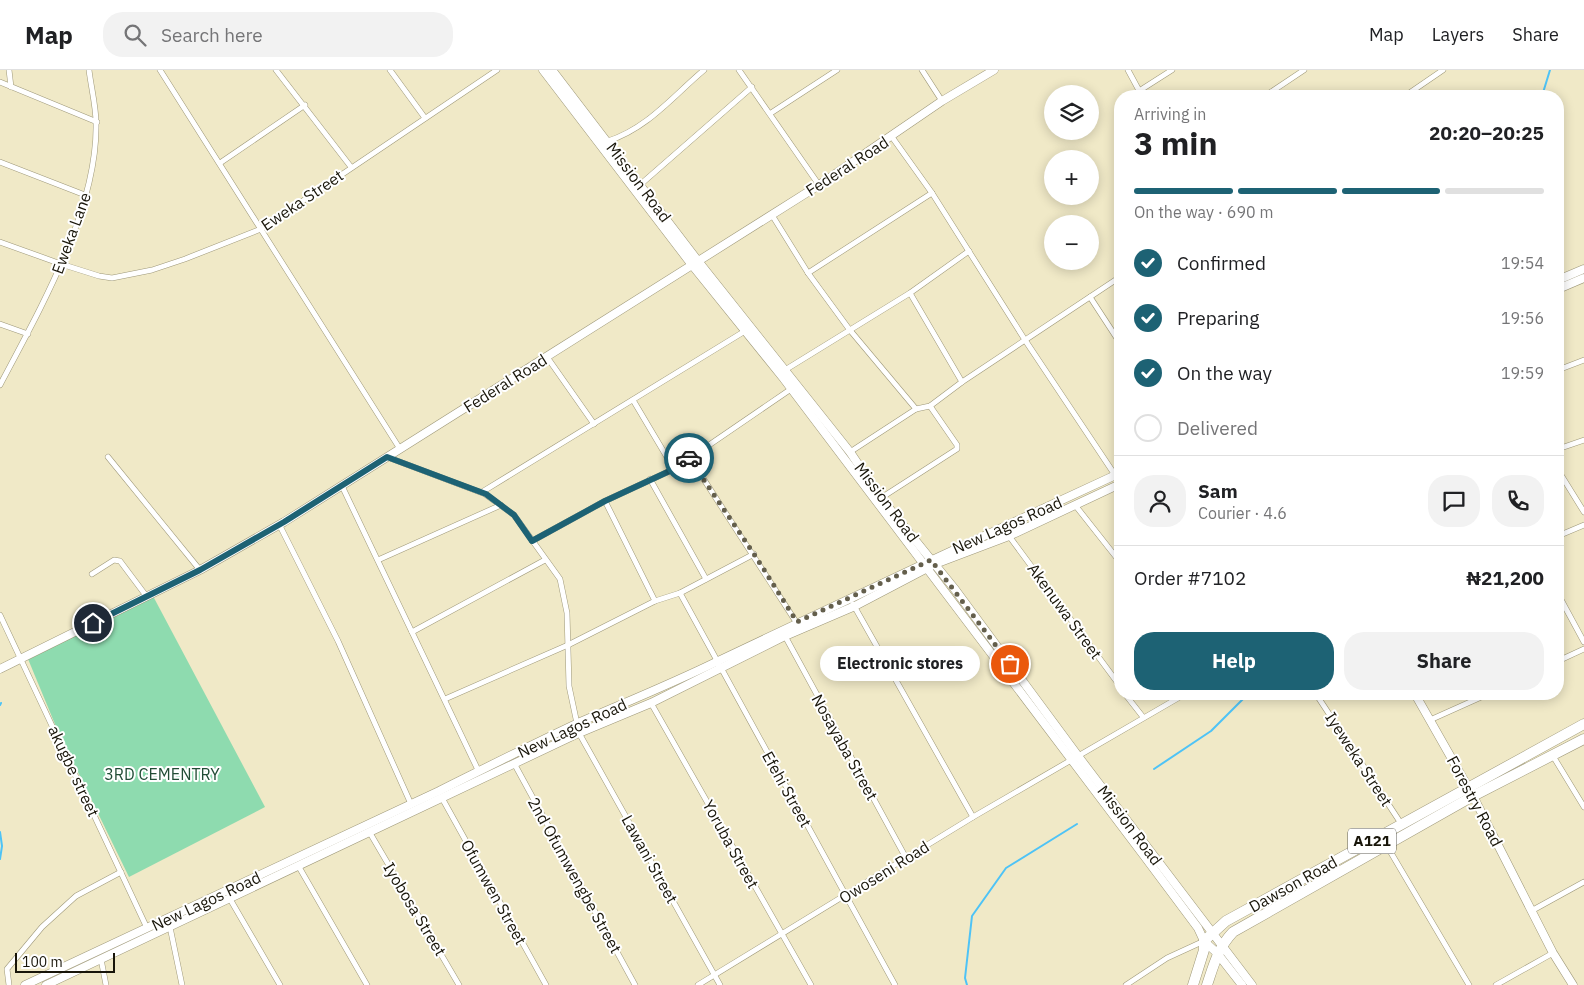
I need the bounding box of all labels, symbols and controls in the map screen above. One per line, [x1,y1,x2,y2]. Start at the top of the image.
search box [103,12,453,57]
text: Map [25,19,73,51]
icon: search [121,21,149,49]
text: Search here [161,23,263,47]
text: Map [1369,23,1404,46]
text: Layers [1432,23,1484,46]
text: Share [1512,23,1559,46]
map controls [1044,85,1099,270]
button: layers [1044,85,1099,140]
text: Arriving in [1134,104,1206,124]
text: 20:20–20:25 [1429,121,1544,145]
text: 3 min [1134,122,1218,164]
street label: Federal Road [802,132,892,200]
street label: Mission Road [602,138,676,226]
button: + [1044,150,1099,205]
street label: Eweka Street [257,165,347,235]
street label: Eweka Lane [47,189,95,277]
text: On the way · 690 m [1134,202,1273,222]
button: − [1044,215,1099,270]
icon: check [1134,249,1162,277]
text: Confirmed [1177,251,1266,275]
text: 19:54 [1501,253,1544,273]
icon: check [1134,304,1162,332]
text: Preparing [1177,306,1259,330]
text: 19:56 [1501,308,1544,328]
street label: Federal Road [460,349,550,417]
icon: check [1134,359,1162,387]
text: On the way [1177,361,1272,385]
text: 19:59 [1501,363,1544,383]
text: Delivered [1177,416,1258,440]
courier [664,433,714,483]
icon: car [675,444,703,472]
street label: Mission Road [850,458,924,546]
button: person [1134,475,1186,527]
button: chat [1428,475,1480,527]
button: phone [1492,475,1544,527]
text: Sam [1198,479,1238,503]
street label: New Lagos Road [949,492,1065,558]
text: Courier · 4.6 [1198,503,1287,523]
street label: Akenuwa Street [1023,559,1107,663]
text: Order #7102 [1134,566,1246,590]
text: ₦21,200 [1466,566,1544,590]
pin [72,602,114,644]
icon: home [79,609,107,637]
button: Help [1134,632,1334,690]
button: Share [1344,632,1544,690]
pin [989,643,1031,685]
callout: Electronic stores [820,646,980,682]
icon: bag [996,650,1024,678]
text: Electronic stores [837,653,963,673]
street label: Nosayaba Street [808,690,882,804]
street label: New Lagos Road [514,694,630,762]
street label: Iyeweka Street [1321,708,1397,810]
street label: akugbe street [44,722,104,820]
street label: Efehi Street [758,747,816,831]
street label: Forestry Road [1443,752,1507,850]
park label: 3RD CEMENTRY [104,764,220,784]
street label: Mission Road [1093,781,1167,869]
street label: 2nd Ofumwengbe Street [524,793,626,957]
street label: Yoruba Street [698,796,764,892]
street label: Lawani Street [618,811,682,907]
road number: A121 [1348,828,1396,854]
street label: Ofumwen Street [457,836,531,948]
street label: Owoseni Road [835,836,933,908]
street label: Dawson Road [1245,852,1341,916]
street label: Iyobosa Street [379,859,451,959]
street label: New Lagos Road [148,867,264,935]
scale bar [15,950,115,973]
text: 100 m [22,953,63,971]

